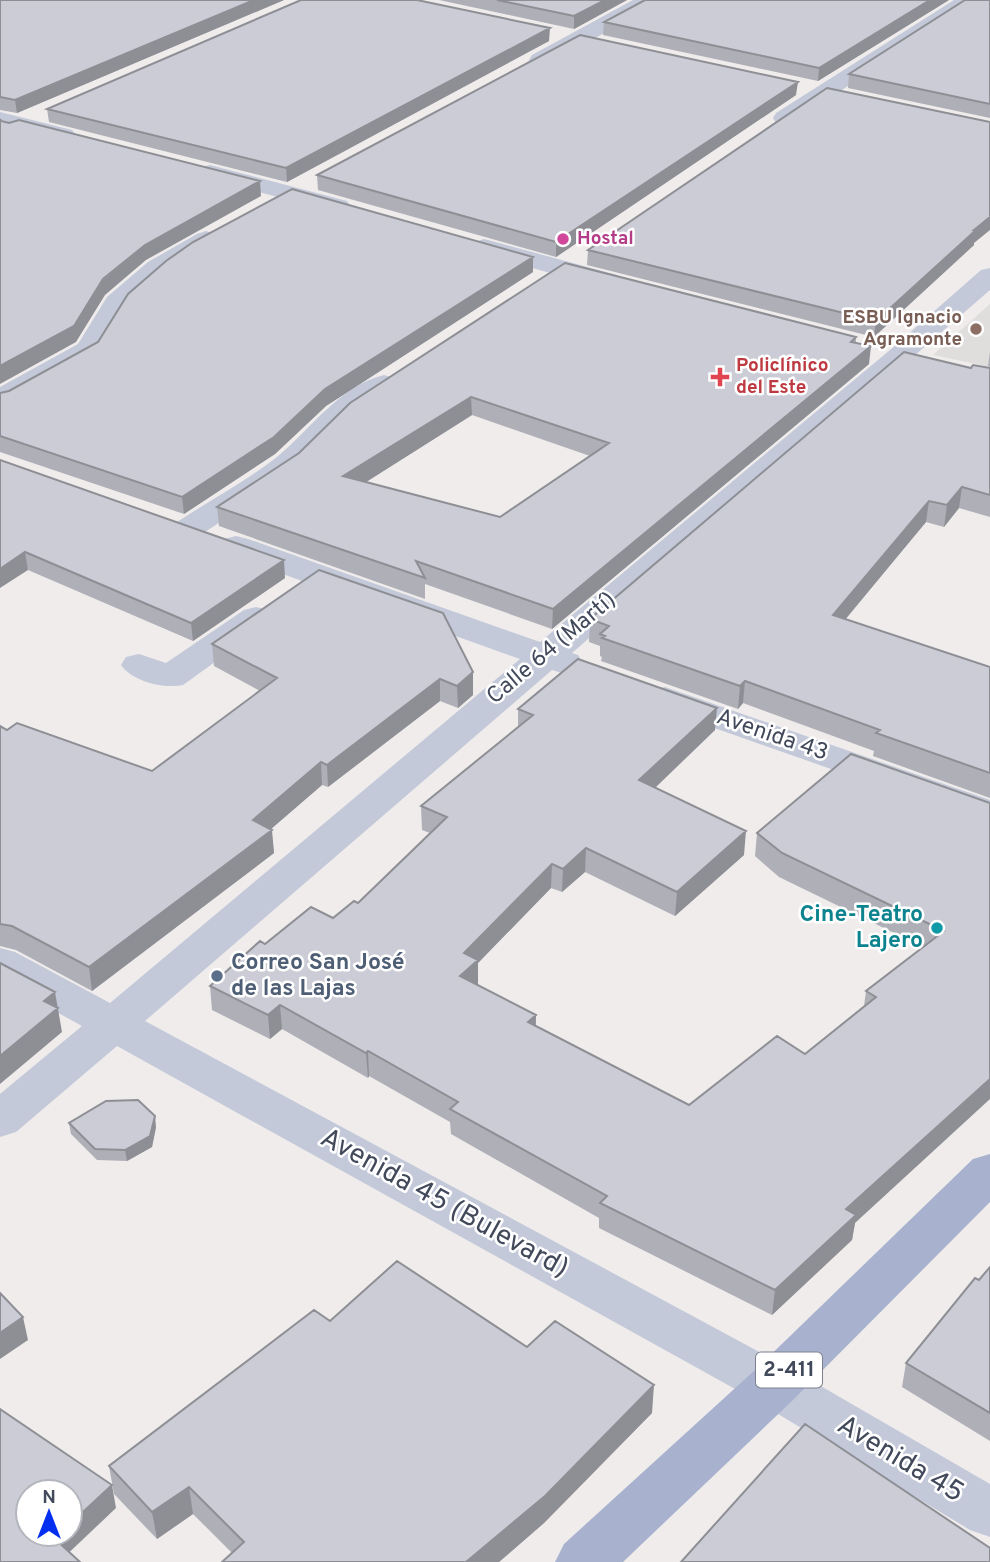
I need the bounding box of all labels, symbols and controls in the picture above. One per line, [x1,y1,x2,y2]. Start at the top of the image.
place label: Hostal [577,227,634,251]
marker: Hostal [555,231,571,247]
place label: ESBU Ignacio Agramonte [842,306,962,352]
marker: ESBU Ignacio Agramonte [968,321,984,337]
place label: Policlínico del Este [736,354,828,400]
marker: Policlínico del Este [710,367,730,387]
street label: Calle 64 (Martí) [481,586,623,712]
street label: Avenida 43 [712,703,832,769]
place label: Cine-Teatro Lajero [800,901,923,956]
marker: Cine-Teatro Lajero [929,920,945,936]
place label: Correo San José de las Lajas [231,949,405,1004]
marker: Correo San José de las Lajas [209,968,225,984]
street label: Avenida 45 (Bulevard) [314,1121,574,1287]
road number: 2-411 [756,1352,822,1388]
street label: Avenida 45 [830,1408,970,1512]
north arrow [14,1478,84,1548]
text: N [42,1486,56,1510]

